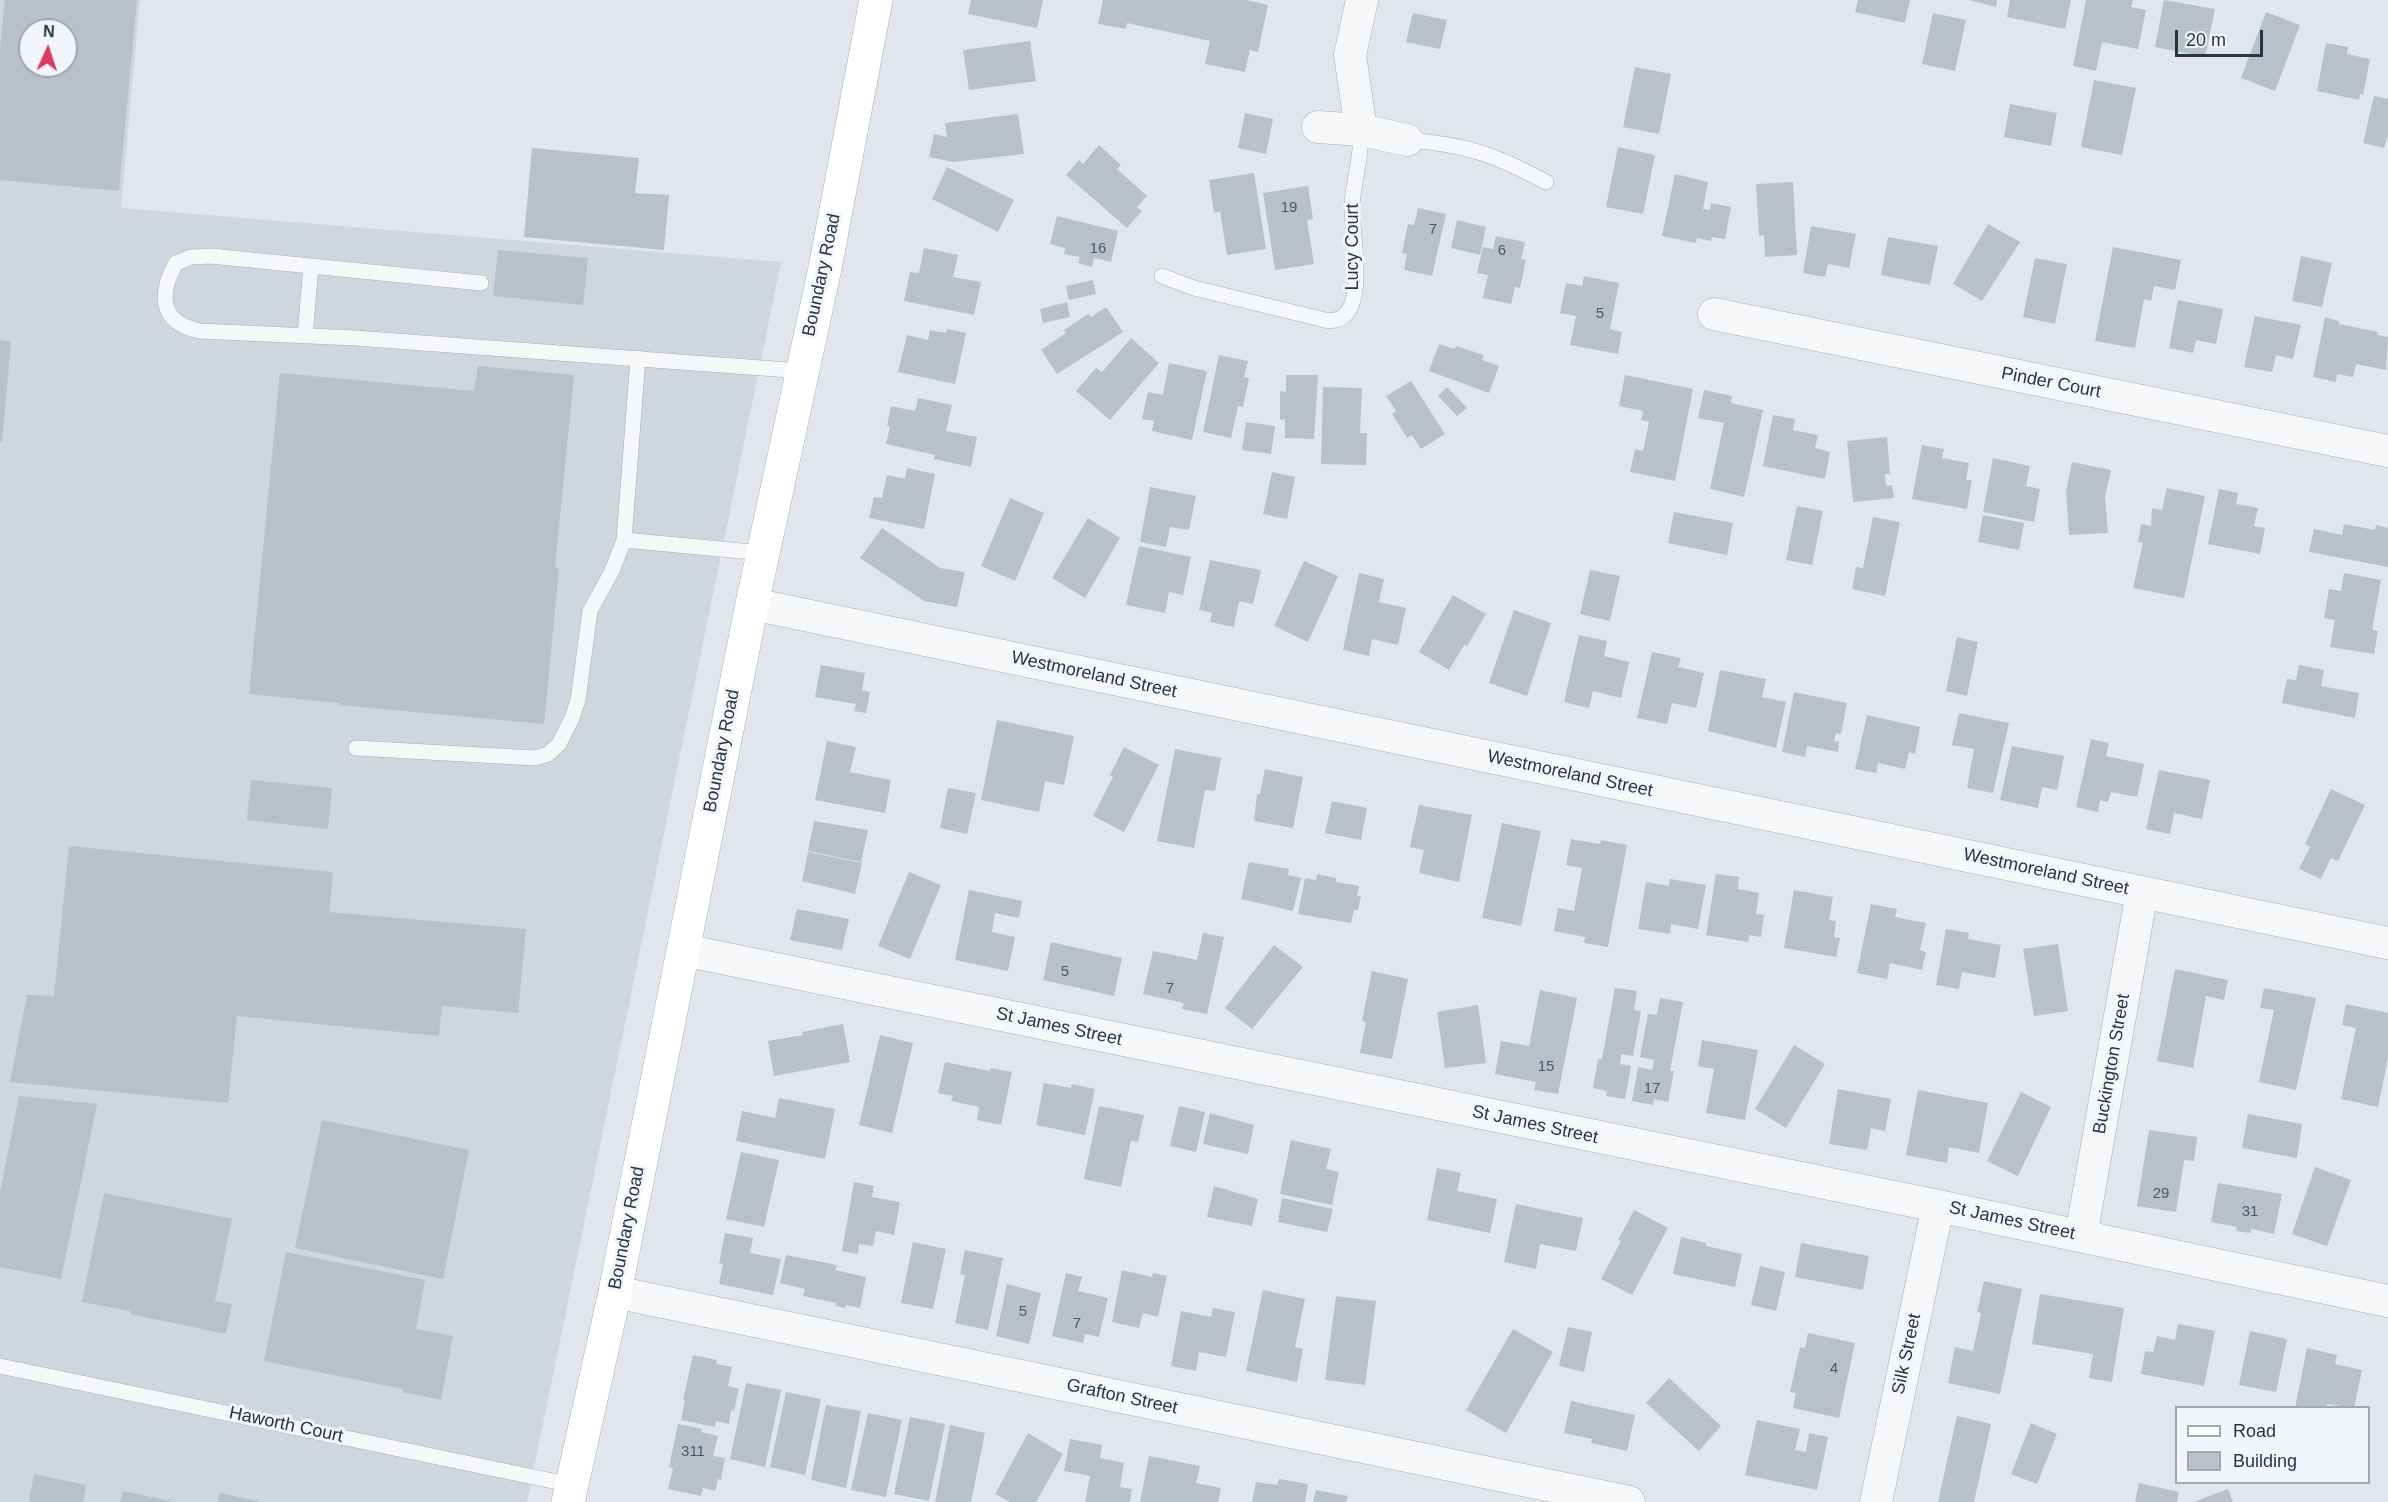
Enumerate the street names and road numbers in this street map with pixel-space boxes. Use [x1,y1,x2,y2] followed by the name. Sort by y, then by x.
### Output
[1342,203,1364,291] street label: Lucy Court
[798,212,846,338] street label: Boundary Road
[1999,363,2103,403] street label: Pinder Court
[1009,647,1179,703] street label: Westmoreland Street
[699,688,745,814] street label: Boundary Road
[1485,746,1655,802] street label: Westmoreland Street
[1961,844,2131,900] street label: Westmoreland Street
[2089,992,2135,1136] street label: Buckington Street
[994,1003,1124,1051] street label: St James Street
[1470,1101,1600,1149] street label: St James Street
[604,1165,650,1291] street label: Boundary Road
[1947,1197,2077,1245] street label: St James Street
[1888,1312,1926,1396] street label: Silk Street
[1064,1375,1180,1419] street label: Grafton Street
[227,1402,345,1448] street label: Haworth Court

